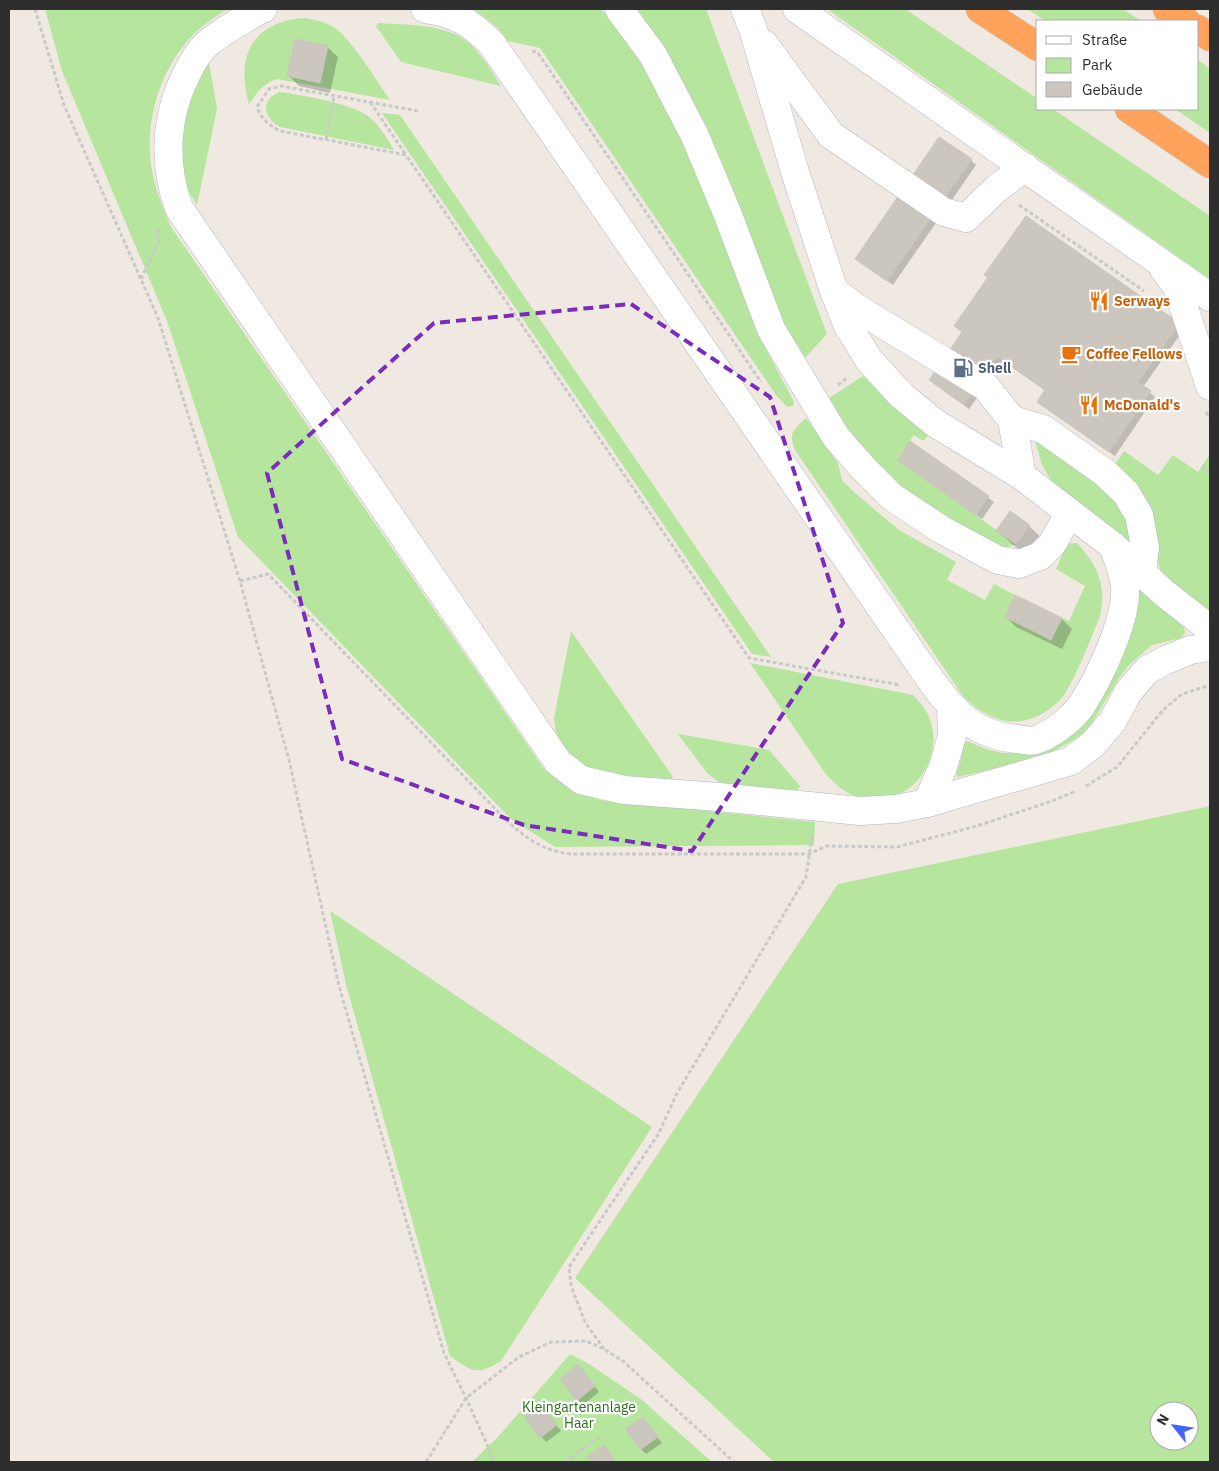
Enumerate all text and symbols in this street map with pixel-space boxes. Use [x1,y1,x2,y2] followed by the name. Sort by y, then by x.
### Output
[1036,20,1199,110] legend
[1082,30,1127,49] text: Straße
[1082,55,1112,74] text: Park
[1082,80,1143,99] text: Gebäude
[1088,290,1110,312] restaurant icon: Serways
[1114,292,1170,310] place label: Serways
[1060,343,1082,365] cafe icon: Coffee Fellows
[1086,345,1183,363] place label: Coffee Fellows
[952,357,974,379] fuel station icon: Shell
[978,359,1011,377] place label: Shell
[1078,394,1100,416] restaurant icon: McDonald's
[1104,396,1180,414] place label: McDonald's
[522,1398,636,1432] park label: Kleingartenanlage Haar
[1149,1401,1199,1451] north arrow
[1152,1411,1173,1428] text: N

